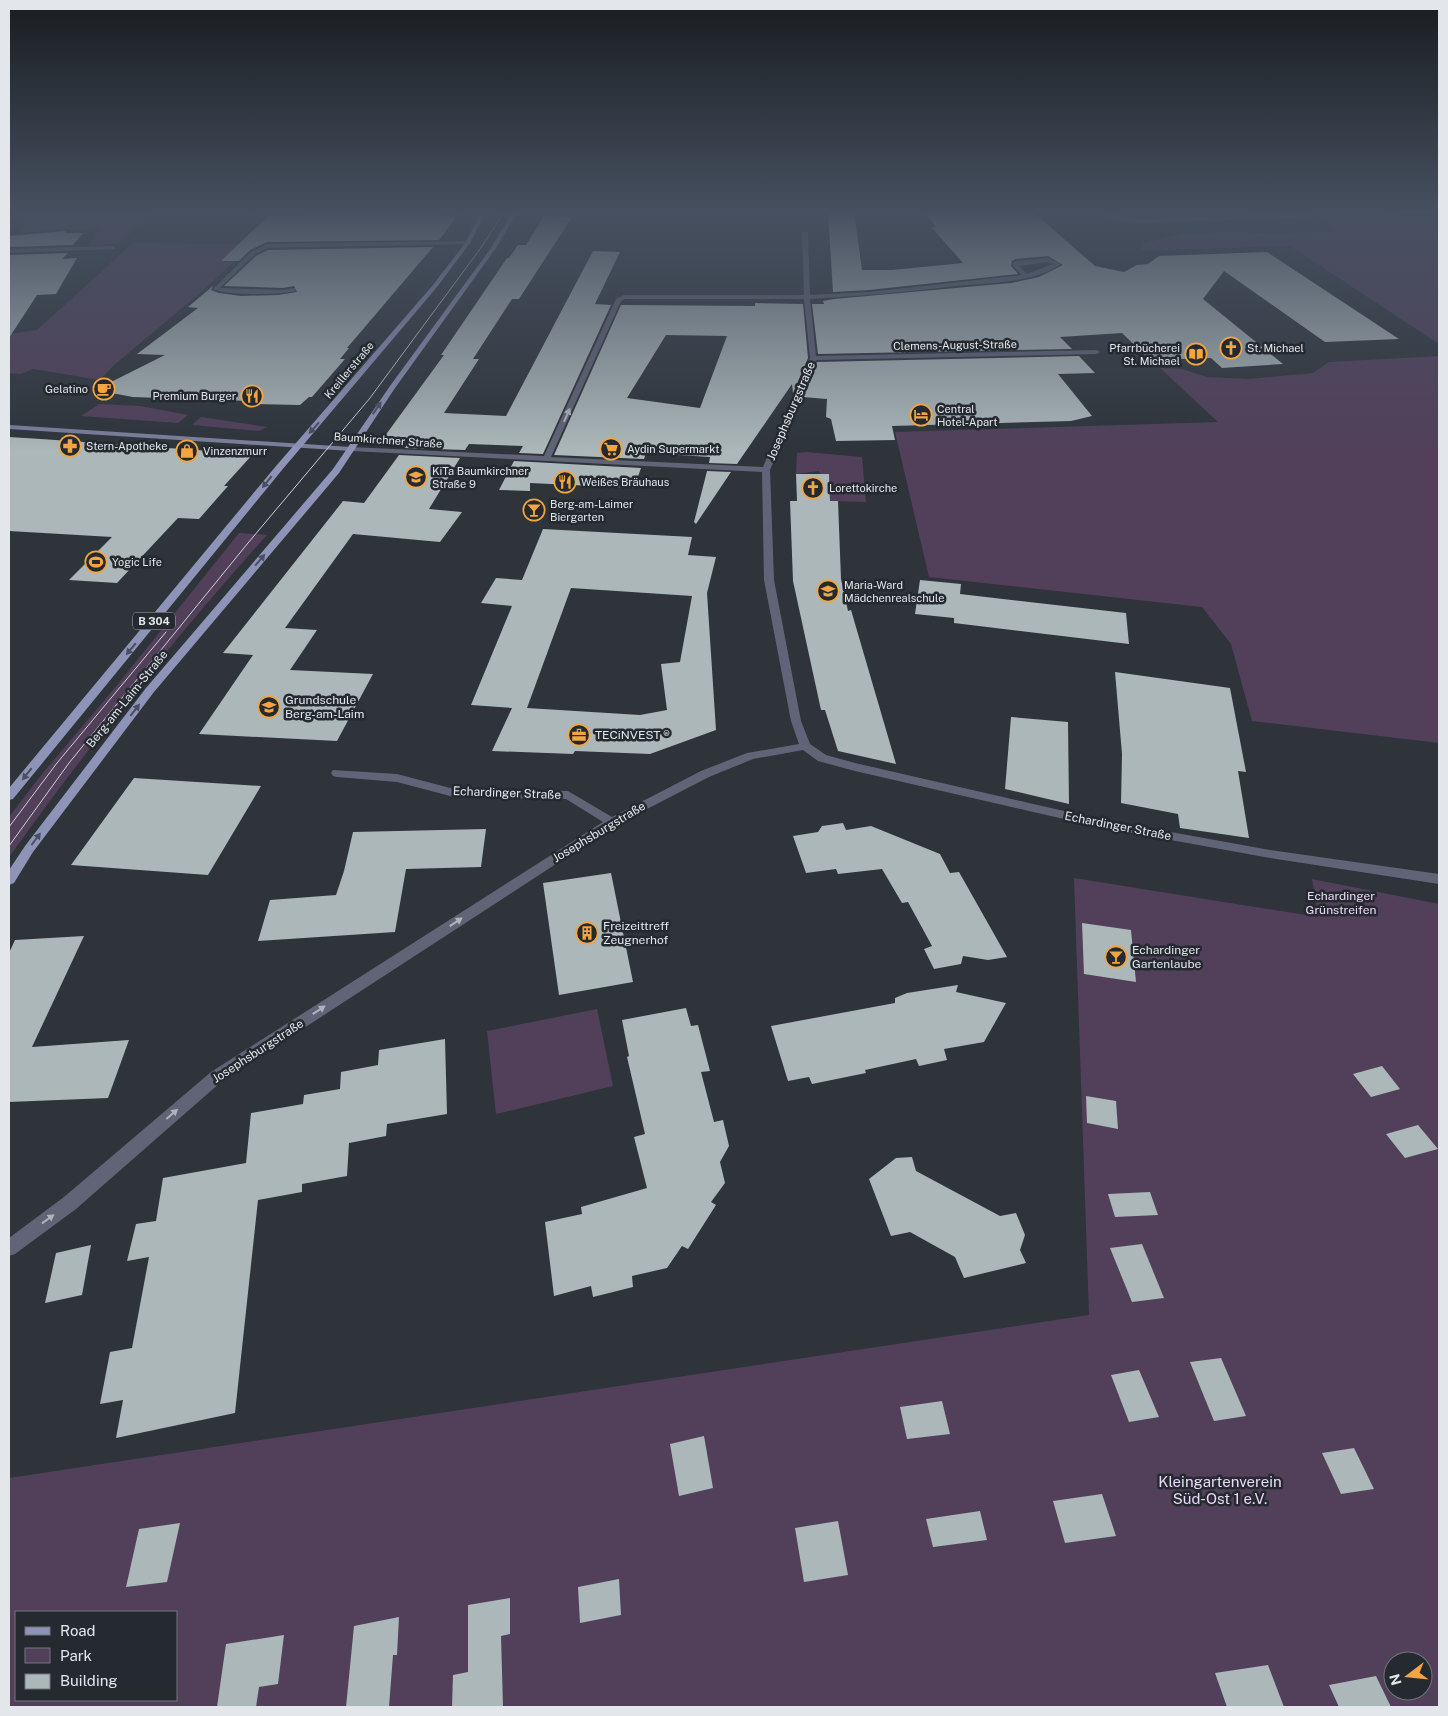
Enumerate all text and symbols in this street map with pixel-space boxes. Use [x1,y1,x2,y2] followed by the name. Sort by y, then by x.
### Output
[1219,336,1243,360] church icon: St. Michael
[893,338,1017,352] street label: Clemens-August-Straße
[322,339,376,401] street label: Kreillerstraße
[1109,342,1180,367] place label: Pfarrbücherei St. Michael
[1184,342,1208,366] library icon: Pfarrbücherei St. Michael
[1247,342,1304,354] place label: St. Michael
[764,359,818,462] street label: Josephsburgstraße
[92,377,116,401] cafe icon: Gelatino
[45,383,88,395] place label: Gelatino
[240,384,264,408] restaurant icon: Premium Burger
[153,390,236,402] place label: Premium Burger
[372,401,382,415] one-way arrow
[909,403,933,427] hotel icon: Central Hotel-Apart
[937,403,997,428] place label: Central Hotel-Apart
[563,408,571,422] one-way arrow
[308,422,319,435] one-way arrow
[333,430,443,450] street label: Baumkirchner Straße
[58,434,82,458] pharmacy icon: Stern-Apotheke
[599,437,623,461] supermarket icon: Aydin Supermarkt
[175,439,199,463] shop icon: Vinzenzmurr
[86,440,167,452] place label: Stern-Apotheke
[627,443,719,455] place label: Aydin Supermarkt
[203,445,267,457] place label: Vinzenzmurr
[404,465,428,489] school or university icon: KiTa Baumkirchner Straße 9
[432,465,529,490] place label: KiTa Baumkirchner Straße 9
[553,470,577,494] restaurant icon: Weißes Bräuhaus
[261,476,273,488] one-way arrow
[581,476,670,488] place label: Weißes Bräuhaus
[801,476,825,500] church icon: Lorettokirche
[829,482,897,494] place label: Lorettokirche
[522,498,546,522] bar icon: Berg-am-Laimer Biergarten
[550,498,633,523] place label: Berg-am-Laimer Biergarten
[84,550,108,574] sports icon: Yogic Life
[254,553,265,566] one-way arrow
[112,556,162,568] place label: Yogic Life
[816,579,840,603] school or university icon: Maria-Ward Mädchenrealschule
[844,579,944,604] place label: Maria-Ward Mädchenrealschule
[133,612,175,630] road number: B 304
[125,642,136,655] one-way arrow
[83,647,171,750] street label: Berg-am-Laim-Straße
[285,693,364,721] place label: Grundschule Berg-am-Laim
[257,695,281,719] school or university icon: Grundschule Berg-am-Laim
[129,704,140,717] one-way arrow
[567,723,591,747] office icon: TECiNVEST ®
[595,728,670,742] place label: TECiNVEST ®
[21,767,32,780] one-way arrow
[453,784,562,802] street label: Echardinger Straße
[550,799,648,865] street label: Josephsburgstraße
[1064,809,1173,843] street label: Echardinger Straße
[31,832,41,846] one-way arrow
[1306,889,1376,917] park label: Echardinger Grünstreifen
[449,918,462,927] one-way arrow
[603,919,669,947] place label: Freizeittreff Zeugnerhof
[575,921,599,945] building icon: Freizeittreff Zeugnerhof
[1132,943,1202,971] place label: Echardinger Gartenlaube
[1104,945,1128,969] bar icon: Echardinger Gartenlaube
[312,1006,326,1015] one-way arrow
[210,1016,306,1086] street label: Josephsburgstraße
[166,1109,179,1120] one-way arrow
[41,1214,55,1224] one-way arrow
[1158,1473,1282,1507] park label: Kleingartenverein Süd-Ost 1 e.V.
[15,1611,178,1701] legend
[60,1622,96,1639] text: Road
[60,1647,92,1664] text: Park
[1383,1651,1433,1701] north arrow
[60,1672,118,1689] text: Building
[1386,1672,1405,1687] text: N

